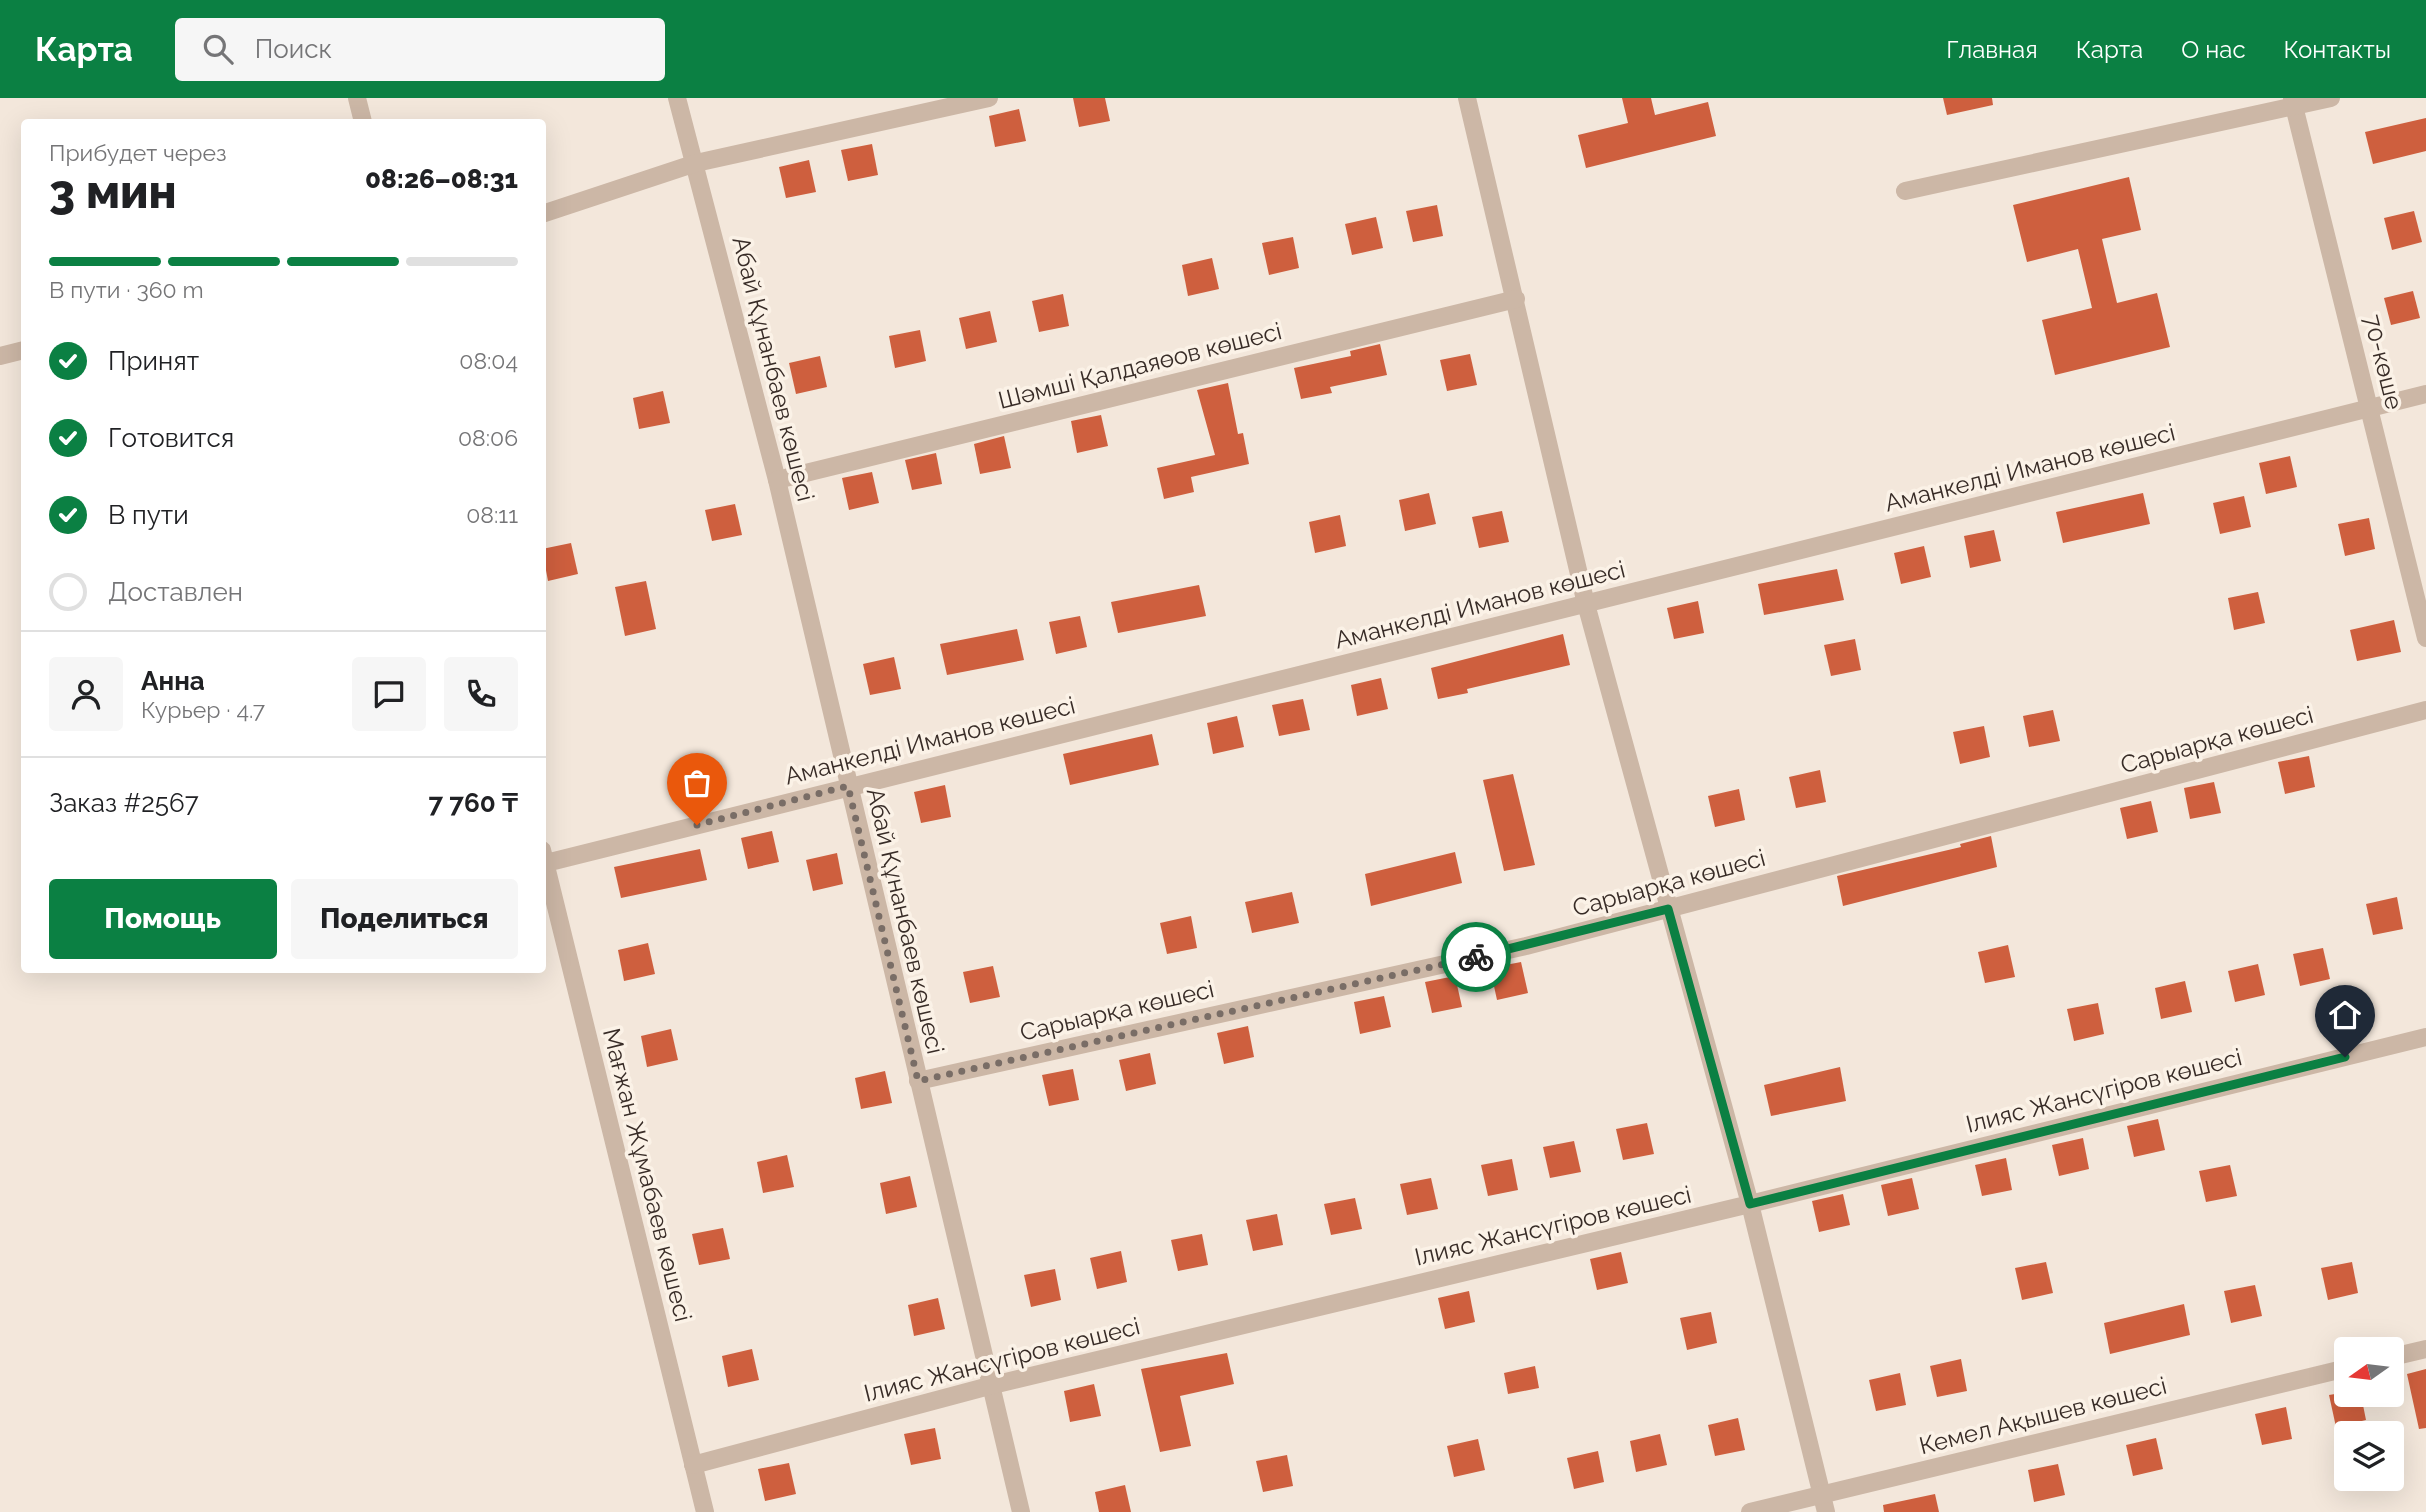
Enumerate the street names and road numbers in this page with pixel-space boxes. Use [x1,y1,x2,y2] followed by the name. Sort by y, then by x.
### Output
[727,233,820,504] street label: Абай Құнанбаев көшесі
[2358,311,2409,412] street label: 70-көше
[995,316,1285,415] street label: Шәмші Қалдаяөов көшесі
[1882,417,2178,518] street label: Аманкелді Иманов көшесі
[1332,554,1628,655] street label: Аманкелді Иманов көшесі
[782,690,1078,791] street label: Аманкелді Иманов көшесі
[2117,700,2316,779] street label: Сарыарқа көшесі
[861,785,950,1057] street label: Абай Құнанбаев көшесі
[1569,843,1768,922] street label: Сарыарқа көшесі
[1017,974,1217,1047] street label: Сарыарқа көшесі
[597,1025,698,1325] street label: Мағжан Жұмабаев көшесі
[1963,1042,2245,1139] street label: Ілияс Жансүгіров көшесі
[1412,1180,1694,1271] street label: Ілияс Жансүгіров көшесі
[861,1311,1143,1408] street label: Ілияс Жансүгіров көшесі
[1916,1371,2170,1460] street label: Кемел Ақышев көшесі

